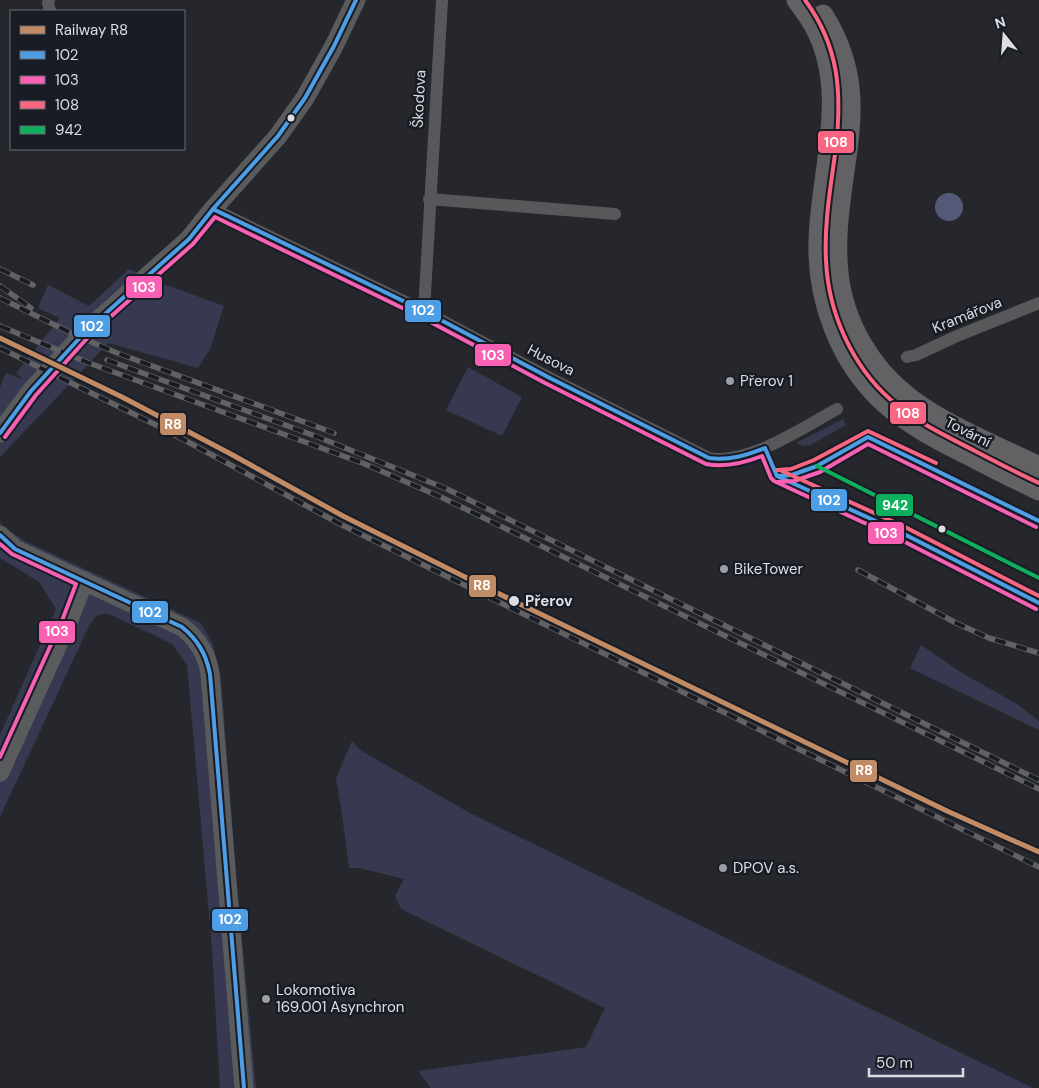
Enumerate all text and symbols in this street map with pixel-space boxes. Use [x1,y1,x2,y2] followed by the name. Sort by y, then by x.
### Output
[10,10,185,150] legend
[979,10,1029,60] north arrow
[993,12,1008,33] text: N
[55,20,128,40] text: Railway R8
[55,45,78,65] text: 102
[407,69,431,129] street label: Škodova
[55,70,79,90] text: 103
[55,95,79,115] text: 108
[286,113,296,123] unlabelled marker
[55,120,82,140] text: 942
[817,130,855,154] line badge: 108
[824,133,848,151] text: 108
[125,275,163,299] line badge: 103
[132,278,156,296] text: 103
[929,292,1005,338] street label: Kramářova
[404,299,442,323] line badge: 102
[412,301,434,319] text: 102
[73,314,111,338] line badge: 102
[81,317,103,335] text: 102
[524,340,578,380] street label: Husova
[474,343,512,367] line badge: 103
[481,346,505,364] text: 103
[740,371,793,391] place label: Přerov 1
[724,375,736,387] marker: Přerov 1
[889,401,927,425] line badge: 108
[896,404,920,422] text: 108
[159,412,187,436] line badge: R8
[942,412,995,452] street label: Tovární
[164,415,182,433] text: R8
[810,488,848,512] line badge: 102
[818,491,840,509] text: 102
[875,493,914,517] line badge: 942
[882,496,908,514] text: 942
[867,521,905,545] line badge: 103
[874,524,898,542] text: 103
[937,524,947,534] unlabelled marker
[734,559,804,579] place label: BikeTower
[718,563,730,575] marker: BikeTower
[468,574,497,598] line badge: R8
[473,576,491,594] text: R8
[525,591,573,611] place label: Přerov
[507,594,521,608] marker: Přerov
[131,600,169,624] line badge: 102
[139,603,161,621] text: 102
[38,620,76,644] line badge: 103
[45,622,69,640] text: 103
[849,759,878,783] line badge: R8
[855,761,873,779] text: R8
[733,858,799,878] place label: DPOV a.s.
[717,862,729,874] marker: DPOV a.s.
[211,908,249,932] line badge: 102
[219,910,241,928] text: 102
[276,980,404,1017] place label: Lokomotiva 169.001 Asynchron
[260,993,272,1005] marker: Lokomotiva 169.001 Asynchron
[869,1046,963,1078] scale bar
[876,1053,913,1073] text: 50 m

